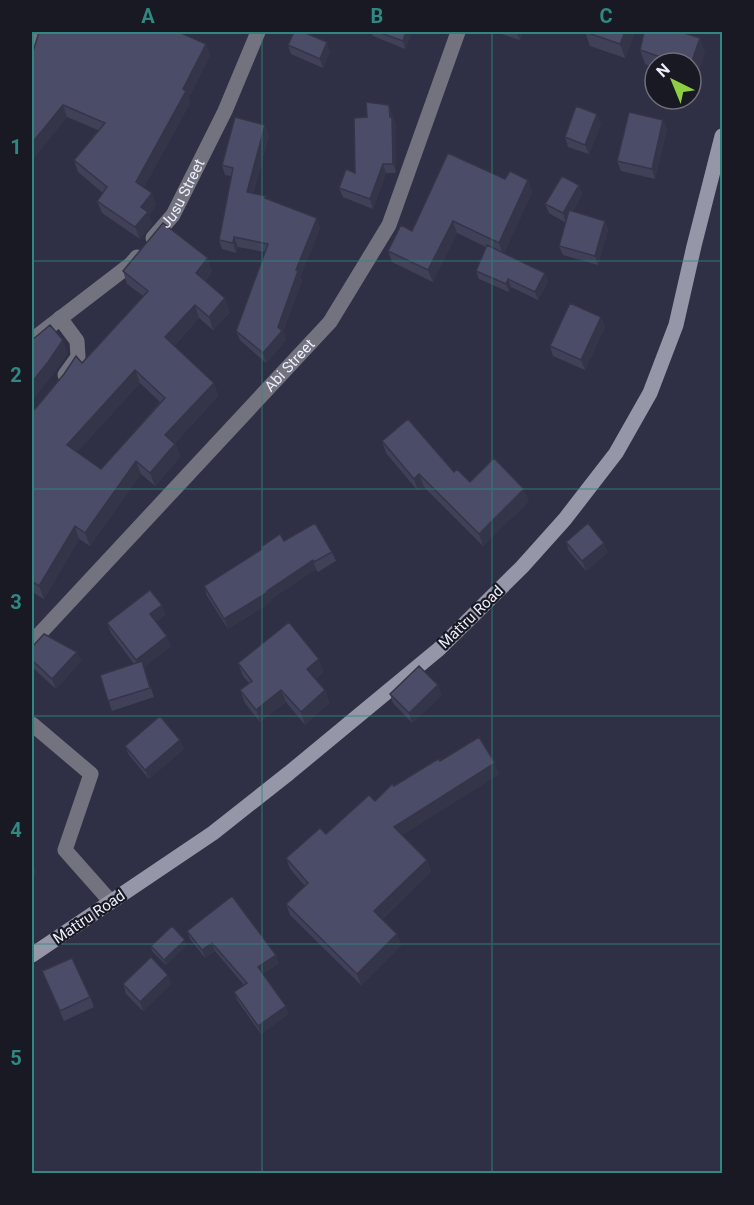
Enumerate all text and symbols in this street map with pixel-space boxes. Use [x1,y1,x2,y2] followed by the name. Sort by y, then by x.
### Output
[141,4,155,28] text: A
[371,4,383,28] text: B
[599,4,613,28] text: C
[643,51,703,111] north arrow
[653,60,674,81] text: N
[10,135,22,159] text: 1
[157,156,209,232] street label: Jusu Street
[261,335,318,395] street label: Abi Street
[10,363,22,387] text: 2
[435,582,507,652] street label: Mattru Road
[10,590,22,614] text: 3
[10,818,22,842] text: 4
[50,886,128,948] street label: Mattru Road
[10,1046,22,1070] text: 5

